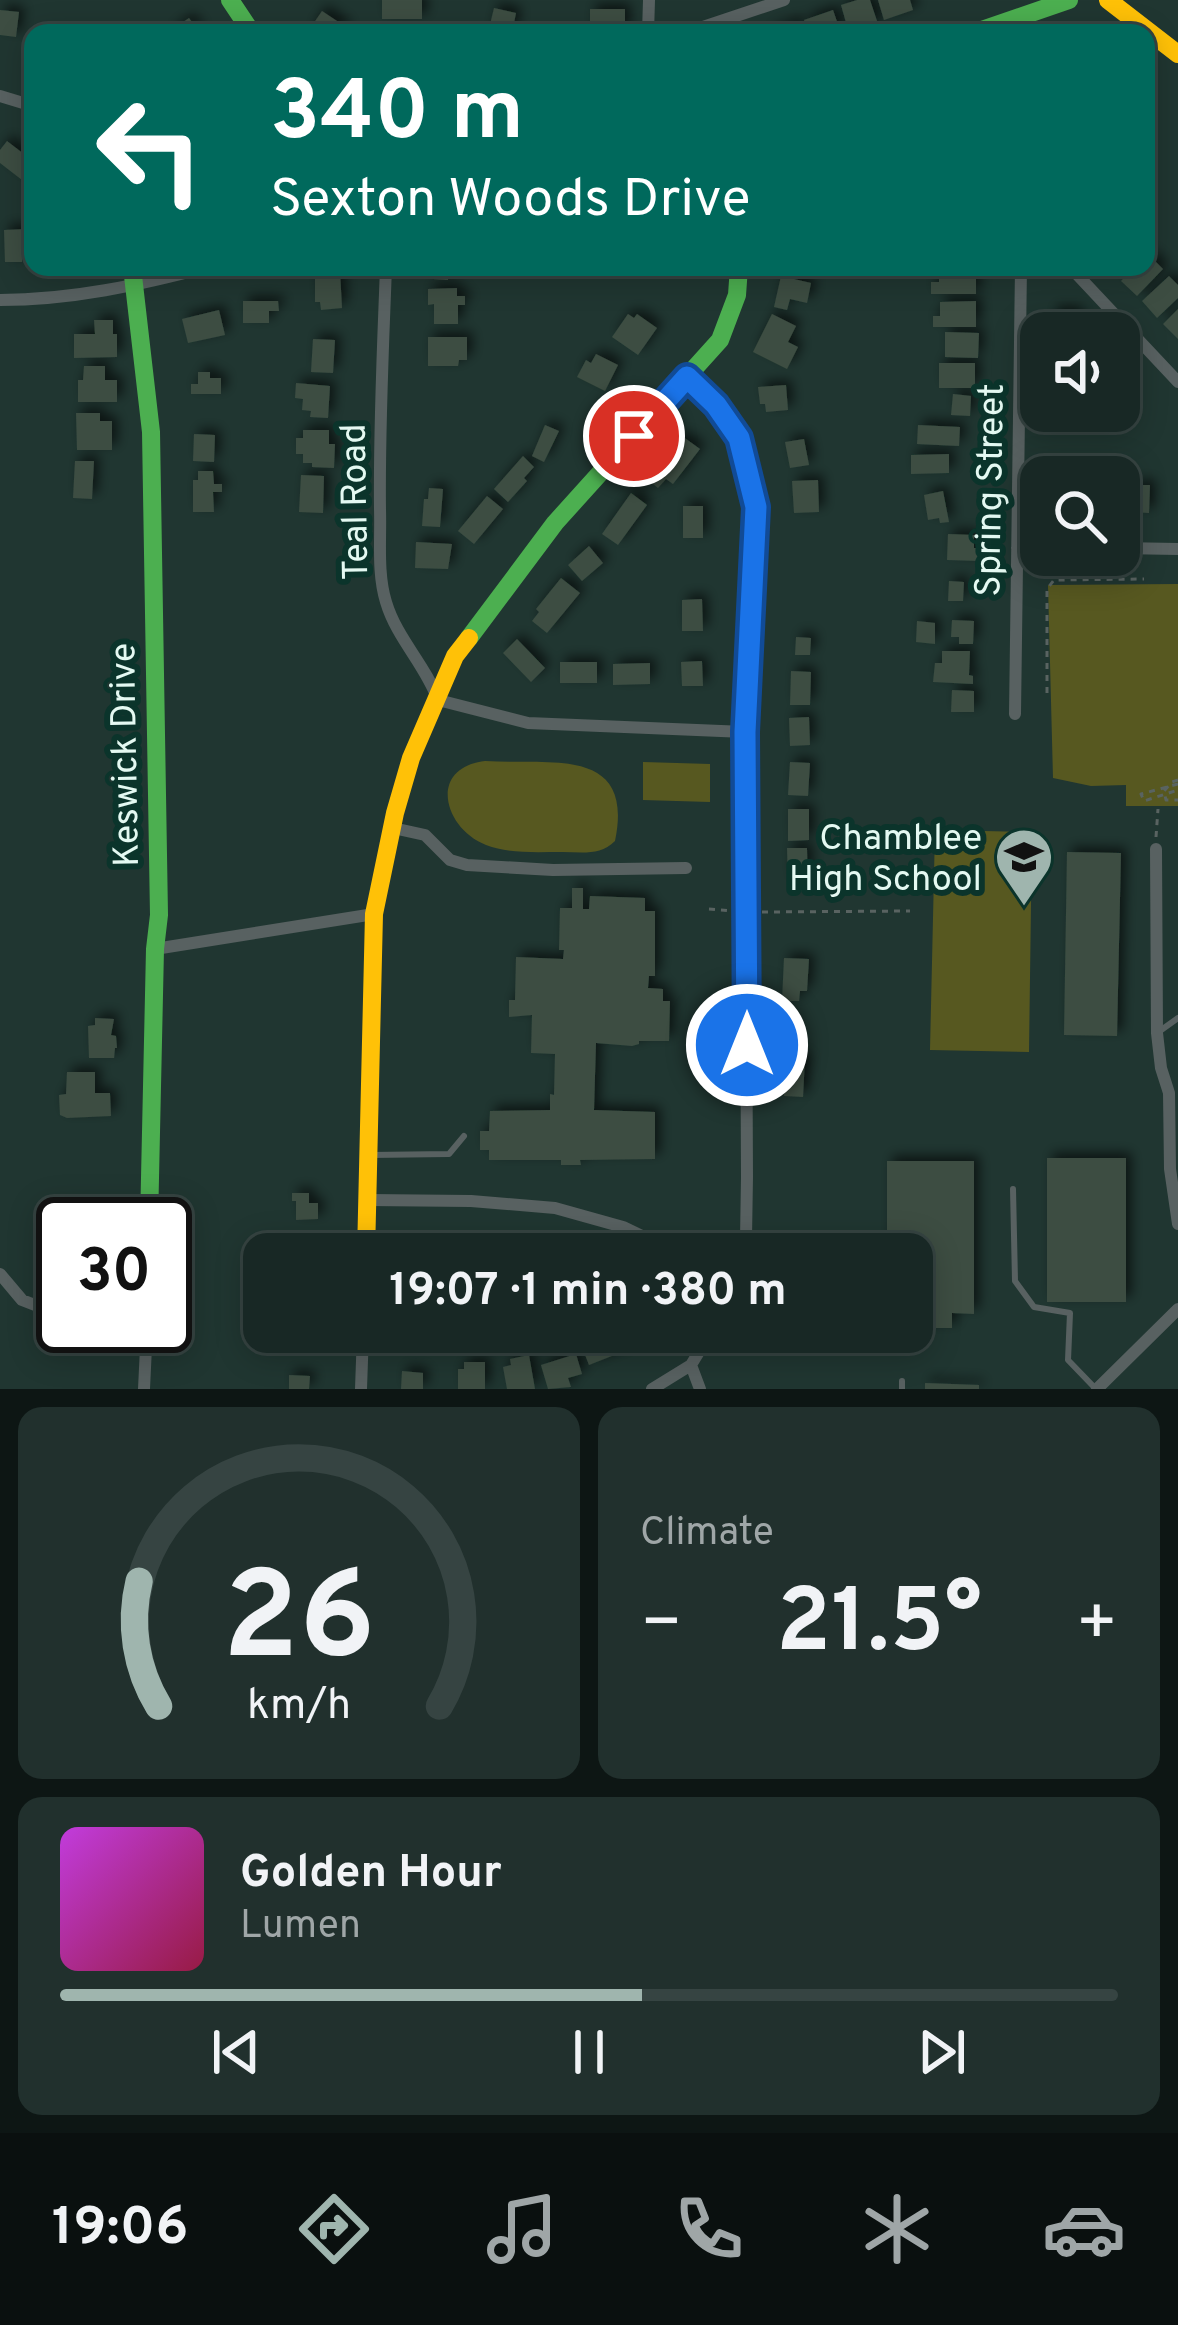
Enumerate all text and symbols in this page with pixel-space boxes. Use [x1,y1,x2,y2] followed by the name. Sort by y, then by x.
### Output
[270,63,524,169] text: 340 m
[72,72,228,228] icon: left
[270,167,751,236] text: Sexton Woods Drive
[1020,312,1140,576] map controls
[1020,312,1140,432] button: sound
[967,383,1017,597] street label: Spring Street
[583,385,685,487] pin
[601,403,667,469] icon: arrive
[333,423,381,581] street label: Teal Road
[1020,456,1140,576] button: search
[102,642,152,867] street label: Keswick Drive
[789,817,982,904] place label: Chamblee High School
[993,826,1055,908] school or university icon: Chamblee High School
[684,982,810,1108] position arrow
[36,1197,192,1353] speed limit sign: 30
[389,1264,787,1321] text: 19:07 · 1 min · 380 m
[640,1510,774,1559] text: Climate
[222,1545,376,1703] text: 26
[776,1570,982,1683] text: 21.5°
[640,1585,683,1668] text: −
[1075,1585,1118,1668] text: +
[247,1680,351,1734] text: km/h
[240,1846,502,1903] text: Golden Hour
[240,1903,361,1952] text: Lumen
[203,2019,269,2085] icon: previous
[556,2019,622,2085] icon: pause
[909,2019,975,2085] icon: next
[292,2187,376,2271] icon: directions
[480,2187,564,2271] icon: music
[667,2187,751,2271] icon: phone
[855,2187,939,2271] icon: climate
[1042,2187,1126,2271] icon: car
[52,2195,188,2264] text: 19:06

